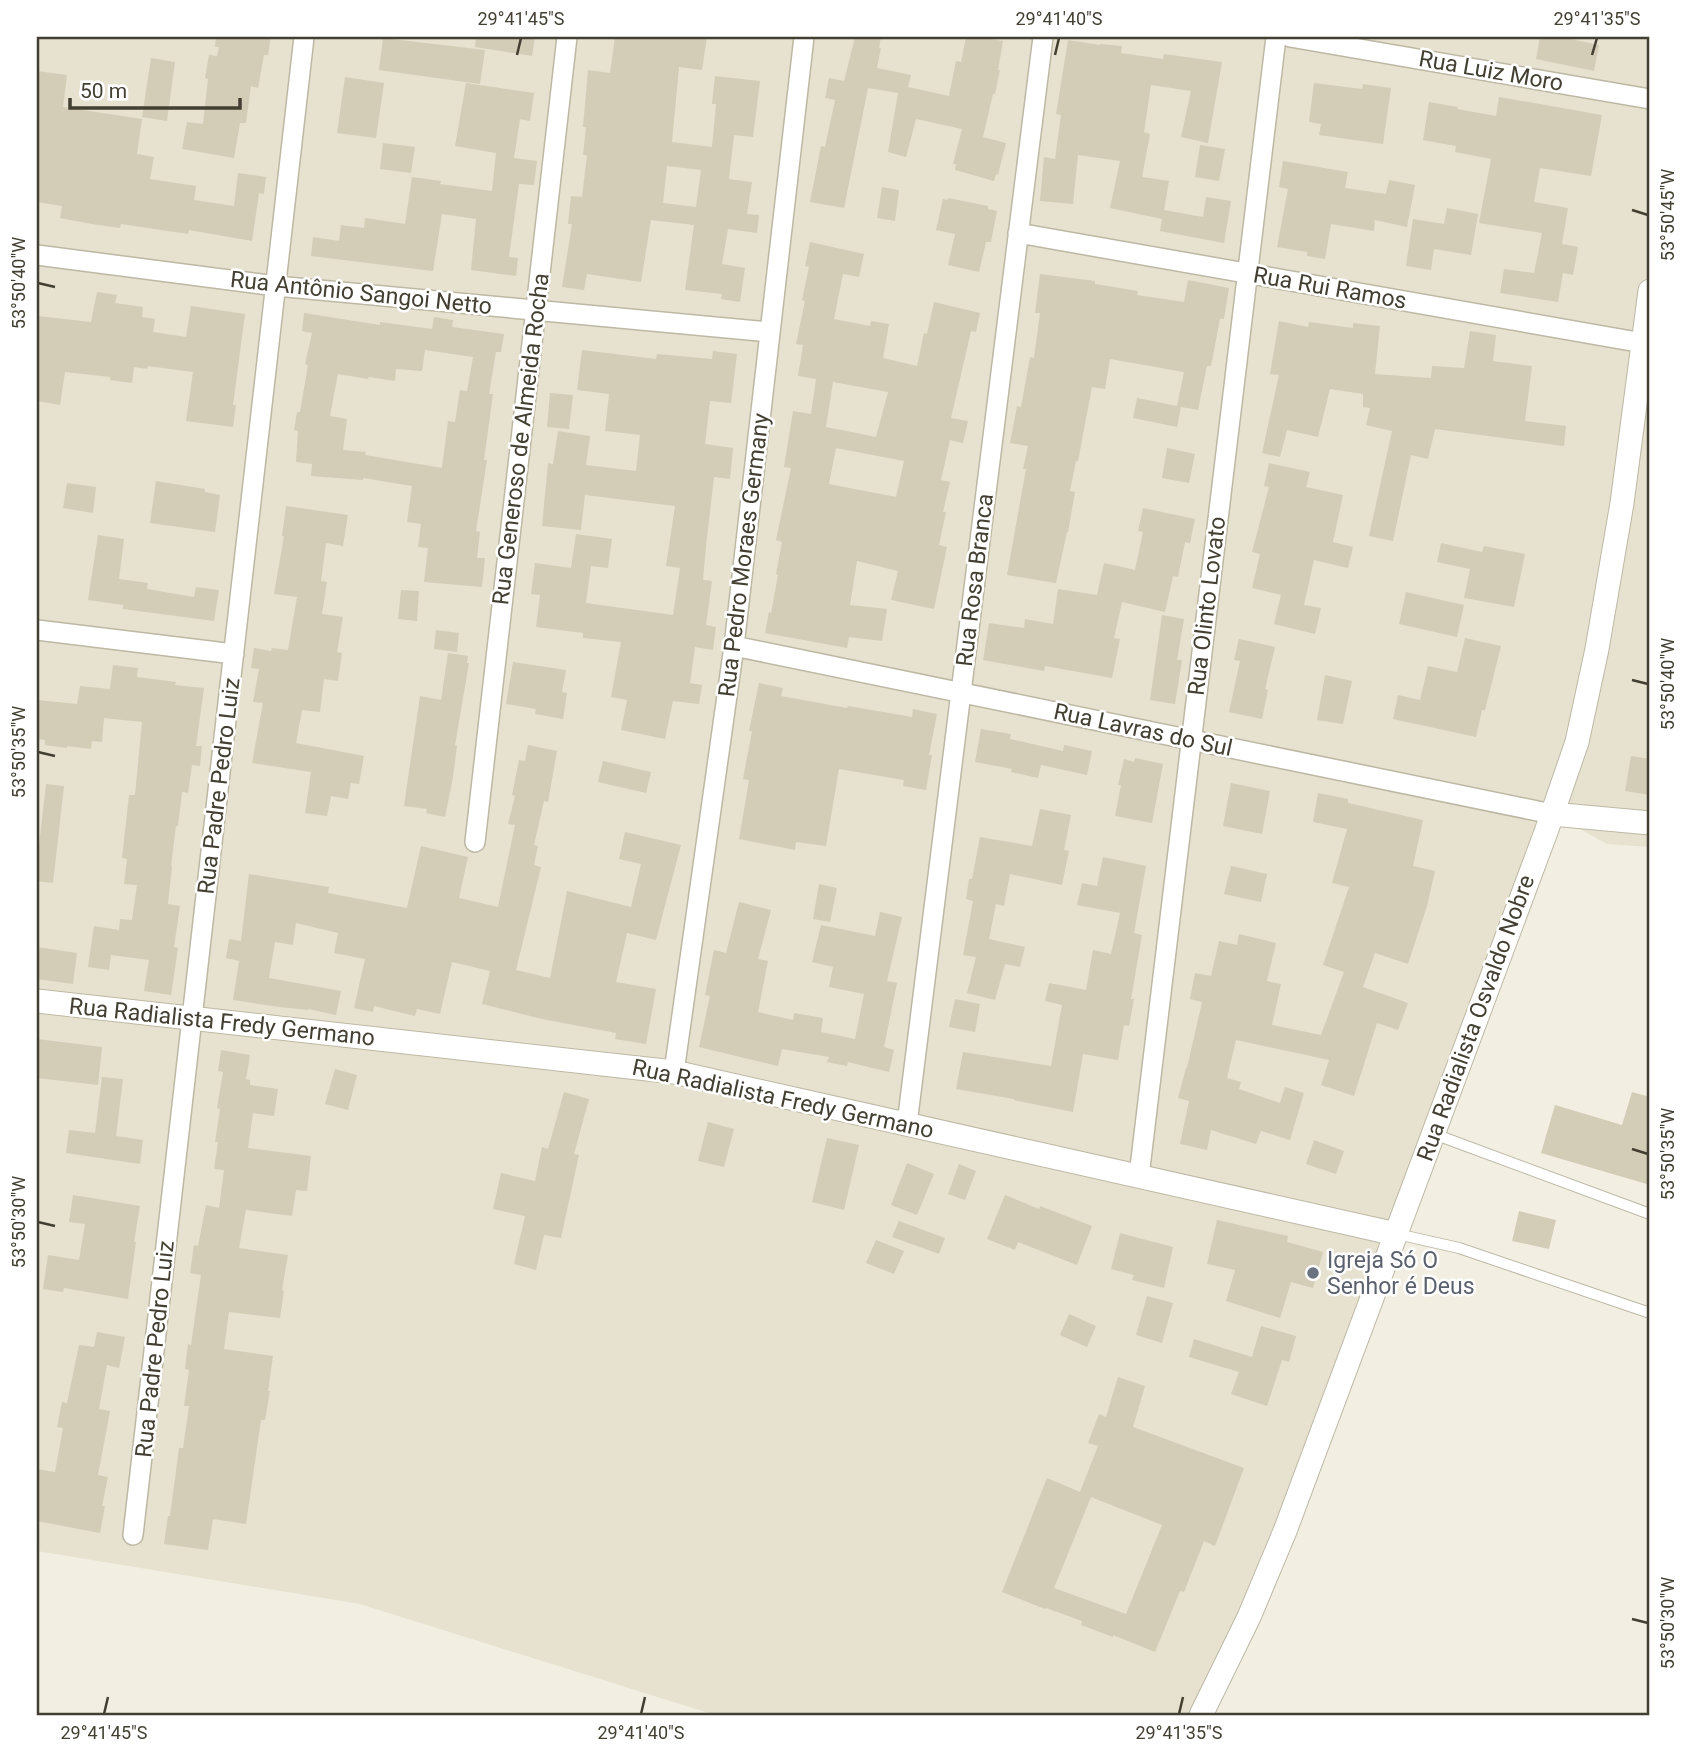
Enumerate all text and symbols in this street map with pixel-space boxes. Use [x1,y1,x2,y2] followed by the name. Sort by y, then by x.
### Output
[477,8,565,29] text: 29°41'45"S
[1015,8,1103,29] text: 29°41'40"S
[1553,8,1641,29] text: 29°41'35"S
[1417,45,1565,97] street label: Rua Luiz Moro
[70,66,240,110] scale bar
[80,79,127,103] text: 50 m
[1657,169,1678,261] text: 53°50'45"W
[8,237,29,329] text: 53°50'40"W
[1251,261,1409,315] street label: Rua Rui Ramos
[229,266,493,320] street label: Rua Antônio Sangoi Netto
[487,271,555,607] street label: Rua Generoso de Almeida Rocha
[713,411,775,698] street label: Rua Pedro Moraes Germany
[951,492,999,668] street label: Rua Rosa Branca
[1183,515,1231,697] street label: Rua Olinto Lovato
[1657,638,1678,730] text: 53°50'40"W
[192,676,246,896] street label: Rua Padre Pedro Luiz
[1051,698,1235,762] street label: Rua Lavras do Sul
[8,706,29,798] text: 53°50'35"W
[1412,871,1540,1165] street label: Rua Radialista Osvaldo Nobre
[68,993,376,1051] street label: Rua Radialista Fredy Germano
[630,1054,936,1144] street label: Rua Radialista Fredy Germano
[1657,1108,1678,1200] text: 53°50'35"W
[8,1176,29,1268] text: 53°50'30"W
[130,1239,180,1459] street label: Rua Padre Pedro Luiz
[1327,1247,1475,1300] place label: Igreja Só O Senhor é Deus
[1305,1265,1321,1281] marker: Igreja Só O Senhor é Deus
[1657,1577,1678,1669] text: 53°50'30"W
[60,1722,148,1743] text: 29°41'45"S
[597,1722,685,1743] text: 29°41'40"S
[1135,1722,1223,1743] text: 29°41'35"S

